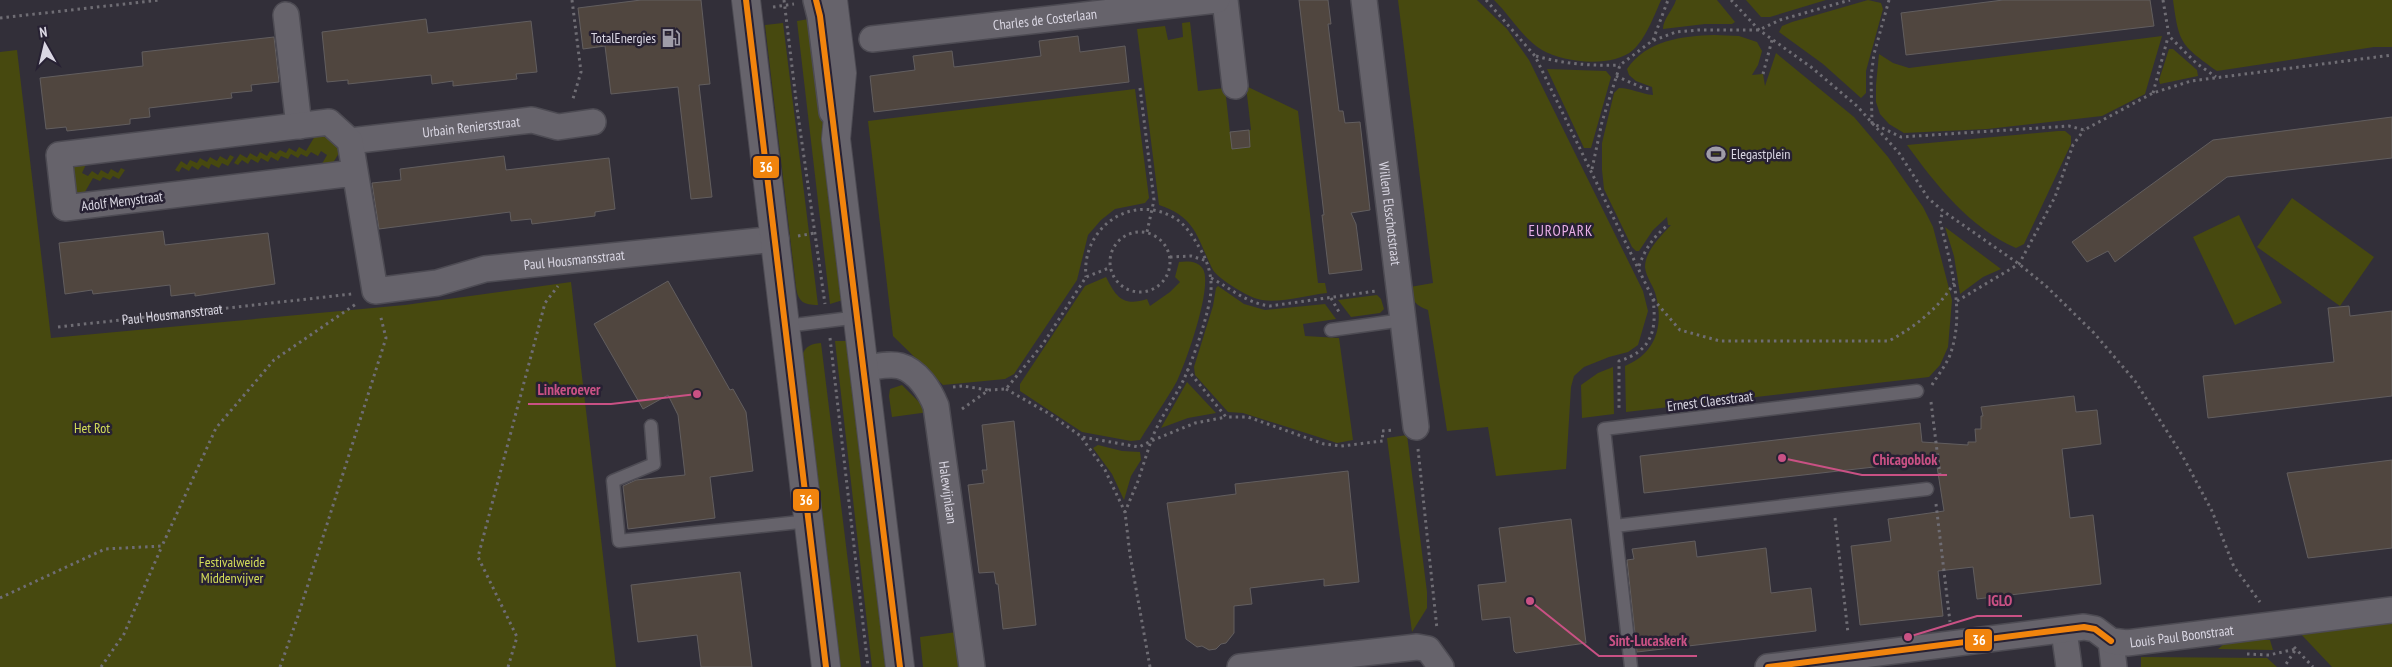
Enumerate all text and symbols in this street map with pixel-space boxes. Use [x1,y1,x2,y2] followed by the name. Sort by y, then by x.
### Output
[992,5,1098,34] street label: Charles de Costerlaan
[20,20,70,70] north arrow
[38,23,48,42] text: N
[660,27,682,49] fuel station icon: TotalEnergies
[591,29,656,47] place label: TotalEnergies
[421,112,521,142] street label: Urbain Reniersstraat
[1705,143,1727,165] sports icon: Elegastplein
[1731,145,1791,163] place label: Elegastplein
[752,155,780,179] line badge: 36
[759,158,773,176] text: 36
[1375,161,1405,266] street label: Willem Elsschotstraat
[80,187,164,215] street label: Adolf Menystraat
[1529,221,1593,240] district label: EUROPARK
[523,246,626,274] street label: Paul Housmansstraat
[121,300,224,329] street label: Paul Housmansstraat
[528,374,611,404] callout: Linkeroever
[538,380,601,399] text: Linkeroever
[1666,387,1754,415] street label: Ernest Claesstraat
[74,419,110,437] park label: Het Rot
[1862,445,1947,475] callout: Chicagoblok
[1873,450,1938,469] text: Chicagoblok
[935,460,961,525] street label: Halewijnlaan
[792,488,820,512] line badge: 36
[799,491,813,509] text: 36
[199,553,265,587] park label: Festivalweide Middenvijver
[1977,586,2022,616] callout: IGLO
[1988,591,2012,610] text: IGLO
[2129,621,2235,652] street label: Louis Paul Boonstraat
[1599,626,1697,656] callout: Sint-Lucaskerk
[1964,628,1993,652] line badge: 36
[1609,631,1688,650] text: Sint-Lucaskerk
[1972,631,1986,649] text: 36

